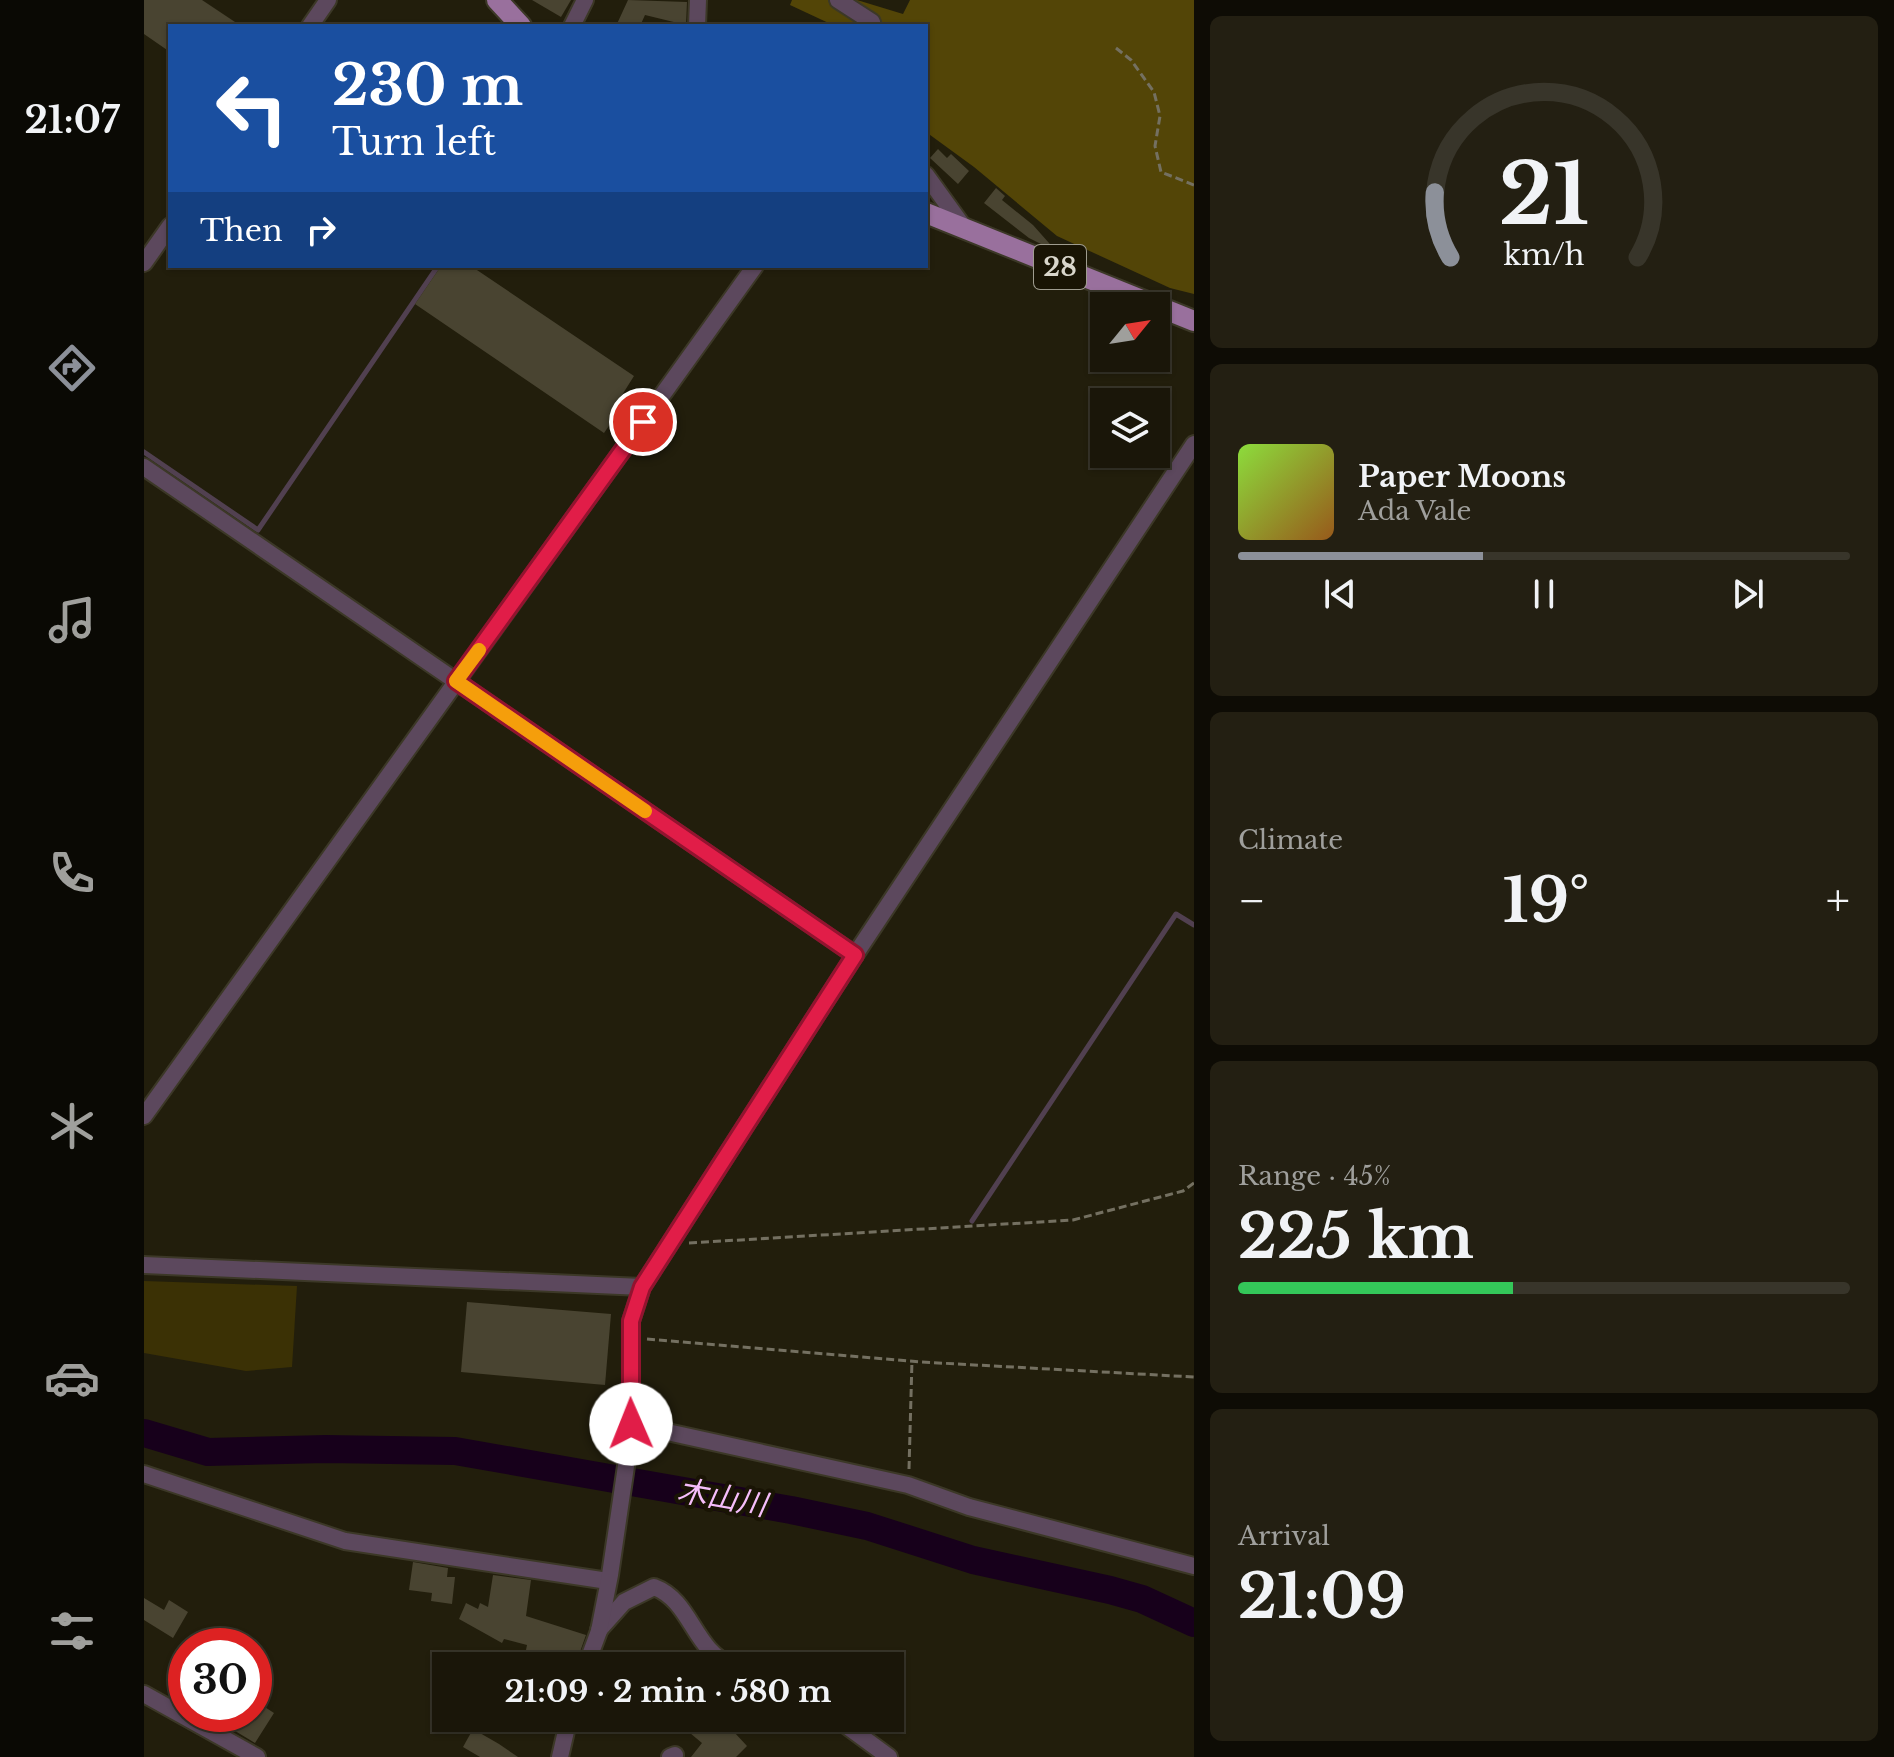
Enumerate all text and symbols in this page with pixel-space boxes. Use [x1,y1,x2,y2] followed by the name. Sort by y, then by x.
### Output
[332,51,523,120] text: 230 m
[200,56,304,160] icon: left
[24,98,120,143] text: 21:07
[332,120,496,165] text: Turn left
[1499,143,1589,246] text: 21
[299,208,343,252] icon: right
[200,212,283,249] text: Then
[1503,237,1585,273] text: km/h
[1034,245,1086,289] road number: 28
[1090,292,1170,372] north arrow
[1090,292,1170,468] map controls
[44,340,100,396] icon: directions
[609,388,677,456] pin
[1090,388,1170,468] button: layers
[621,400,665,444] icon: arrive
[1358,458,1566,495] text: Paper Moons
[1358,495,1471,527] text: Ada Vale
[1318,572,1362,616] icon: previous
[1522,572,1566,616] icon: pause
[1726,572,1770,616] icon: next
[44,592,100,648] icon: music
[1238,824,1343,856] text: Climate
[44,845,100,901] icon: phone
[1503,864,1589,938] text: 19°
[1238,873,1266,928] text: −
[1826,873,1850,928] text: +
[44,1098,100,1154] icon: climate
[1238,1160,1391,1192] text: Range · 45%
[1238,1200,1474,1274] text: 225 km
[44,1350,100,1406] icon: car
[589,1382,673,1466] position arrow
[675,1471,773,1524] water label: 木山川
[1238,1520,1330,1552] text: Arrival
[1238,1560,1406,1634] text: 21:09
[44,1603,100,1659] icon: filters
[168,1628,272,1732] speed limit sign: 30
[505,1673,831,1710] text: 21:09 · 2 min · 580 m

